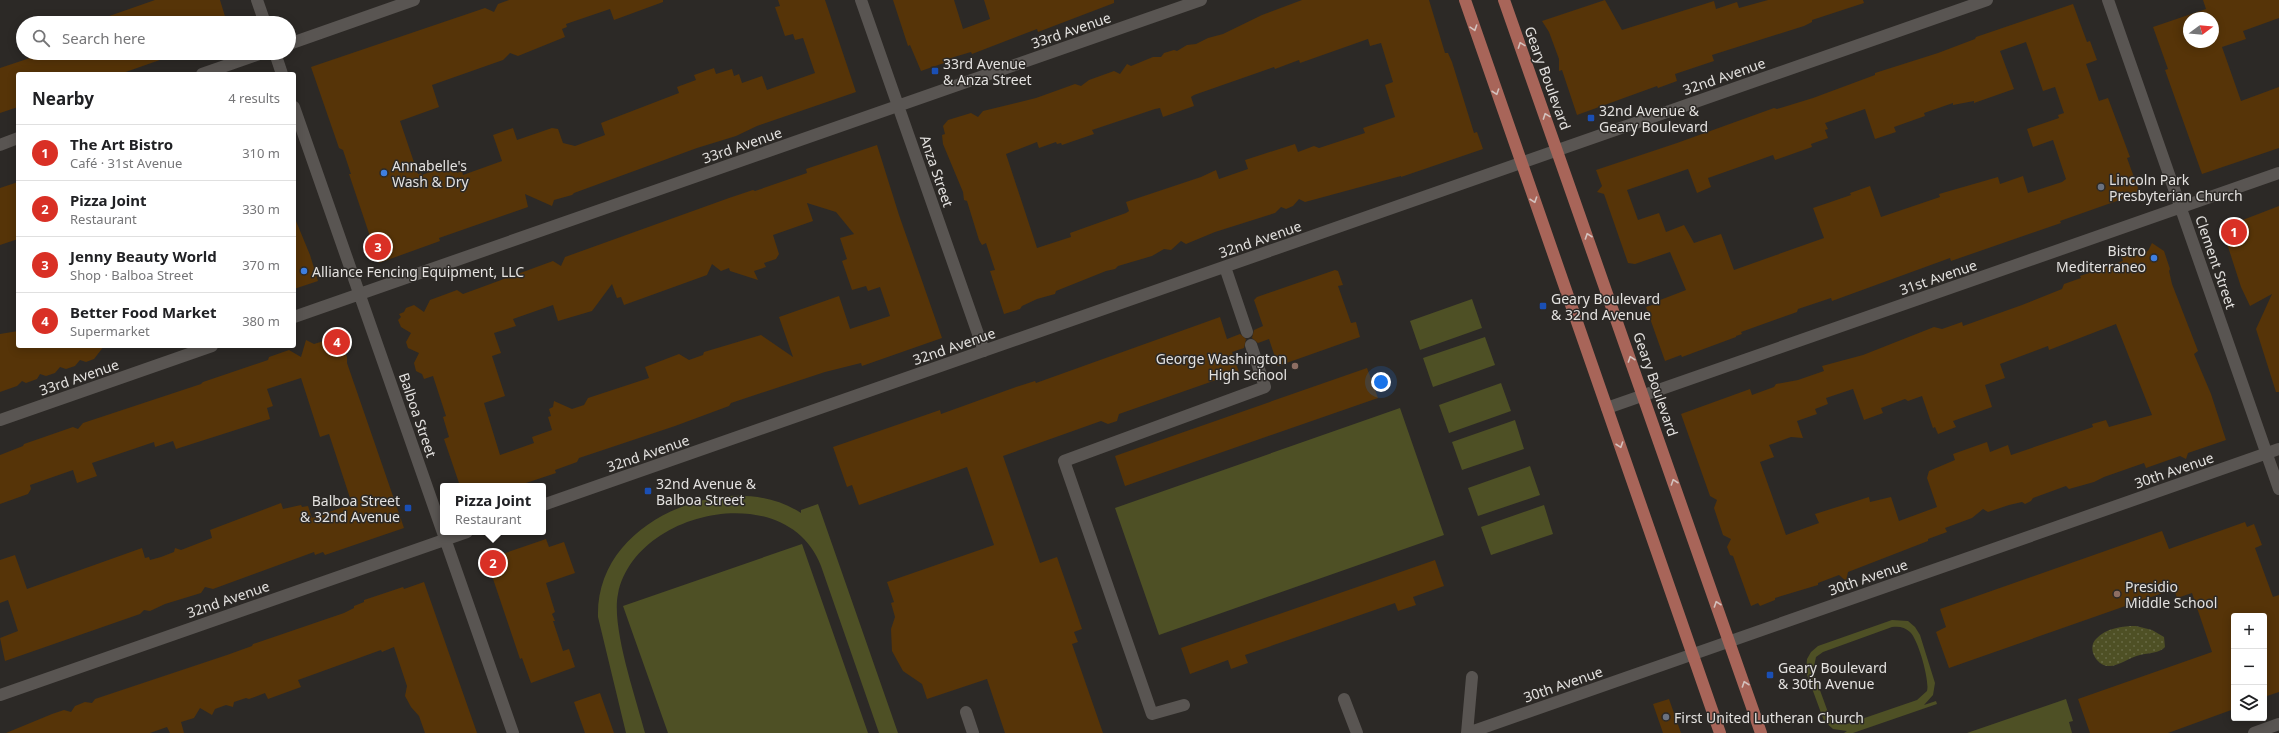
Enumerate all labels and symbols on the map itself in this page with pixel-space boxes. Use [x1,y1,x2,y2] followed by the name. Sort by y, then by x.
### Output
[1029,7,1113,52] street label: 33rd Avenue
[2183,12,2219,48] north arrow
[1469,24,1478,31] one-way arrow
[1520,24,1576,132] street label: Geary Boulevard
[1517,42,1525,49] one-way arrow
[1680,53,1768,99] street label: 32nd Avenue
[943,54,1032,89] place label: 33rd Avenue & Anza Street
[930,66,940,76] marker: 33rd Avenue & Anza Street
[1492,89,1500,96] one-way arrow
[1599,101,1708,136] place label: 32nd Avenue & Geary Boulevard
[1542,113,1551,120] one-way arrow
[1586,113,1596,123] marker: 32nd Avenue & Geary Boulevard
[700,122,784,167] street label: 33rd Avenue
[916,133,958,209] street label: Anza Street
[392,156,469,191] place label: Annabelle's Wash & Dry
[379,168,389,178] marker: Annabelle's Wash & Dry
[2109,170,2243,205] place label: Lincoln Park Presbyterian Church
[2096,182,2106,192] marker: Lincoln Park Presbyterian Church
[1529,196,1538,203] one-way arrow
[2191,213,2241,311] street label: Clement Street
[1216,216,1304,262] street label: 32nd Avenue
[2221,217,2247,247] pin: 1
[365,232,391,262] pin: 3
[1585,233,1593,240] one-way arrow
[2056,241,2146,276] place label: Bistro Mediterraneo
[2149,253,2159,263] marker: Bistro Mediterraneo
[1897,255,1979,299] street label: 31st Avenue
[312,262,524,281] place label: Alliance Fencing Equipment, LLC
[299,266,309,276] marker: Alliance Fencing Equipment, LLC
[1551,289,1660,324] place label: Geary Boulevard & 32nd Avenue
[1538,301,1548,311] marker: Geary Boulevard & 32nd Avenue
[910,323,998,369] street label: 32nd Avenue
[324,327,350,357] pin: 4
[1629,329,1683,439] street label: Geary Boulevard
[1156,349,1287,384] place label: George Washington High School
[37,354,121,399] street label: 33rd Avenue
[1628,356,1636,363] one-way arrow
[1290,361,1300,371] marker: George Washington High School
[395,370,441,460] street label: Balboa Street
[1371,372,1391,392] your location
[604,430,692,476] street label: 32nd Avenue
[1615,442,1623,449] one-way arrow
[2132,448,2216,492] street label: 30th Avenue
[656,474,757,509] place label: 32nd Avenue & Balboa Street
[1671,478,1679,485] one-way arrow
[643,486,653,496] marker: 32nd Avenue & Balboa Street
[300,491,400,526] place label: Balboa Street & 32nd Avenue
[403,503,413,513] marker: Balboa Street & 32nd Avenue
[480,548,506,578] pin: 2
[1826,555,1910,599] street label: 30th Avenue
[184,576,272,622] street label: 32nd Avenue
[2125,577,2217,612] place label: Presidio Middle School
[2112,589,2122,599] marker: Presidio Middle School
[1713,601,1722,608] one-way arrow
[1778,658,1887,693] place label: Geary Boulevard & 30th Avenue
[1521,662,1605,706] street label: 30th Avenue
[1765,670,1775,680] marker: Geary Boulevard & 30th Avenue
[1741,681,1749,688] one-way arrow
[1674,708,1864,727] place label: First United Lutheran Church
[1661,712,1671,722] marker: First United Lutheran Church

